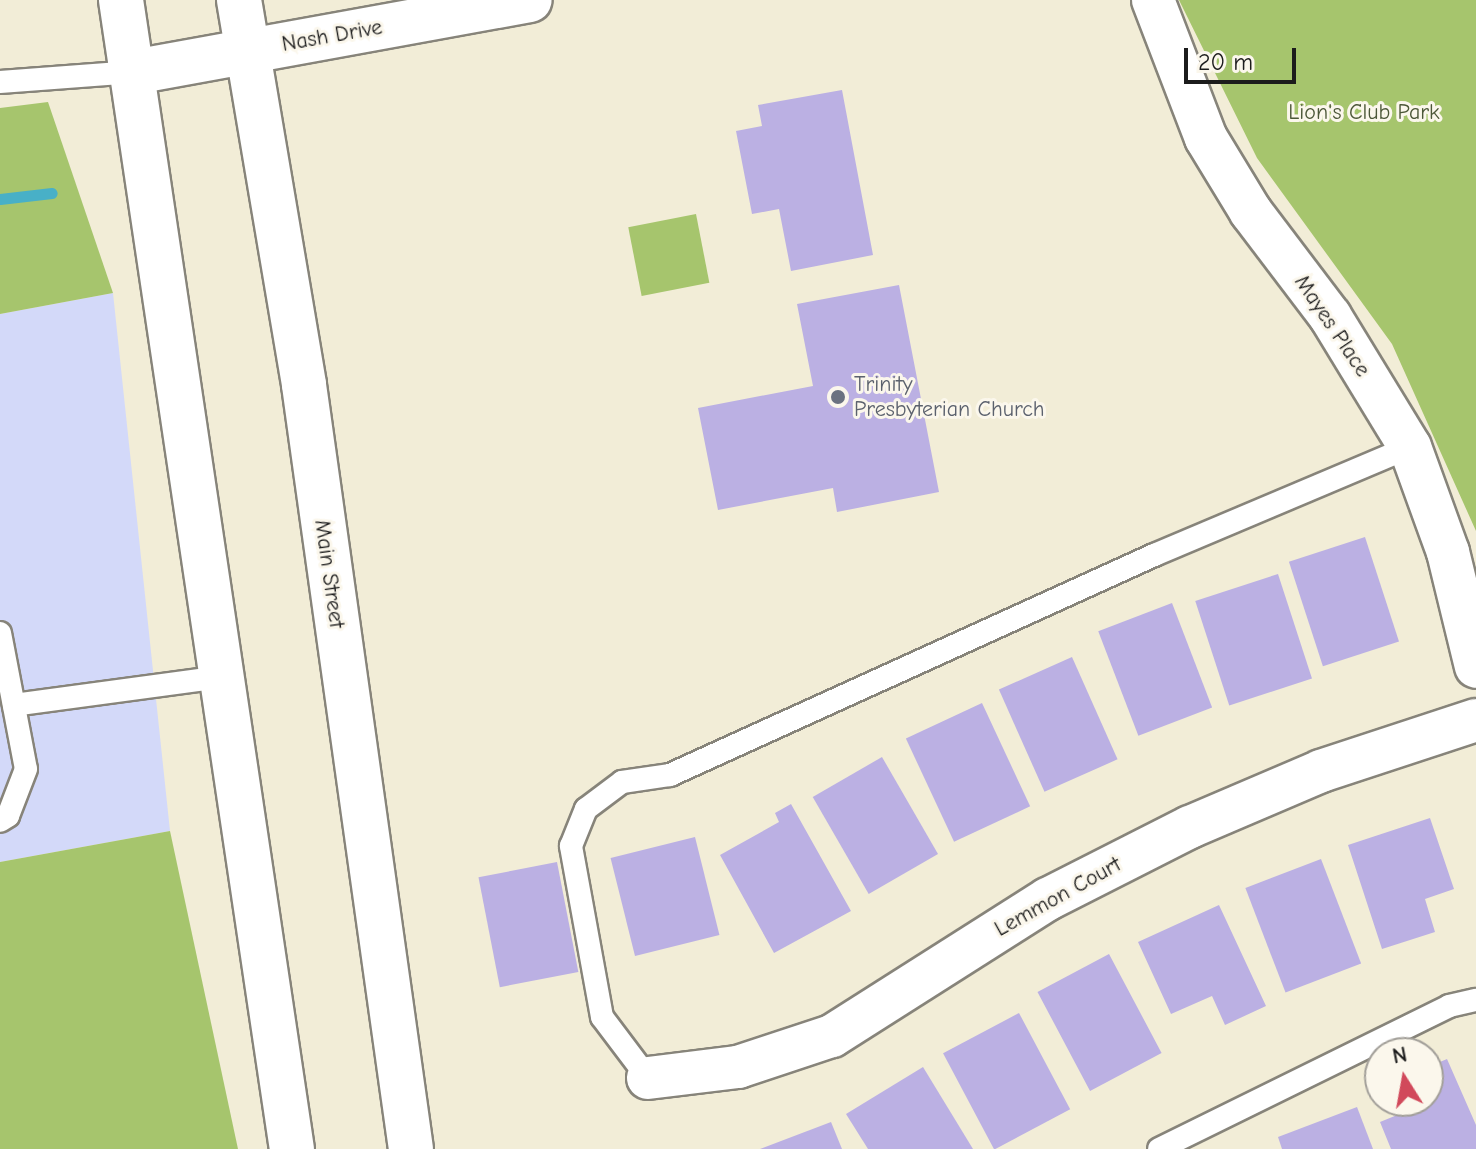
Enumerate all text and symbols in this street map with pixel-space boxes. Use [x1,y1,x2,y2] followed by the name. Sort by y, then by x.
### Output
[280,14,384,58] street label: Nash Drive
[1188,32,1300,82] scale bar
[1198,48,1253,76] text: 20 m
[1288,100,1440,126] park label: Lion's Club Park
[1288,270,1376,382] street label: Mayes Place
[854,371,1045,422] place label: Trinity Presbyterian Church
[829,388,847,406] marker: Trinity Presbyterian Church
[308,518,350,630] street label: Main Street
[990,851,1126,943] street label: Lemmon Court
[1364,1037,1444,1117] north arrow
[1390,1041,1409,1070] text: N

